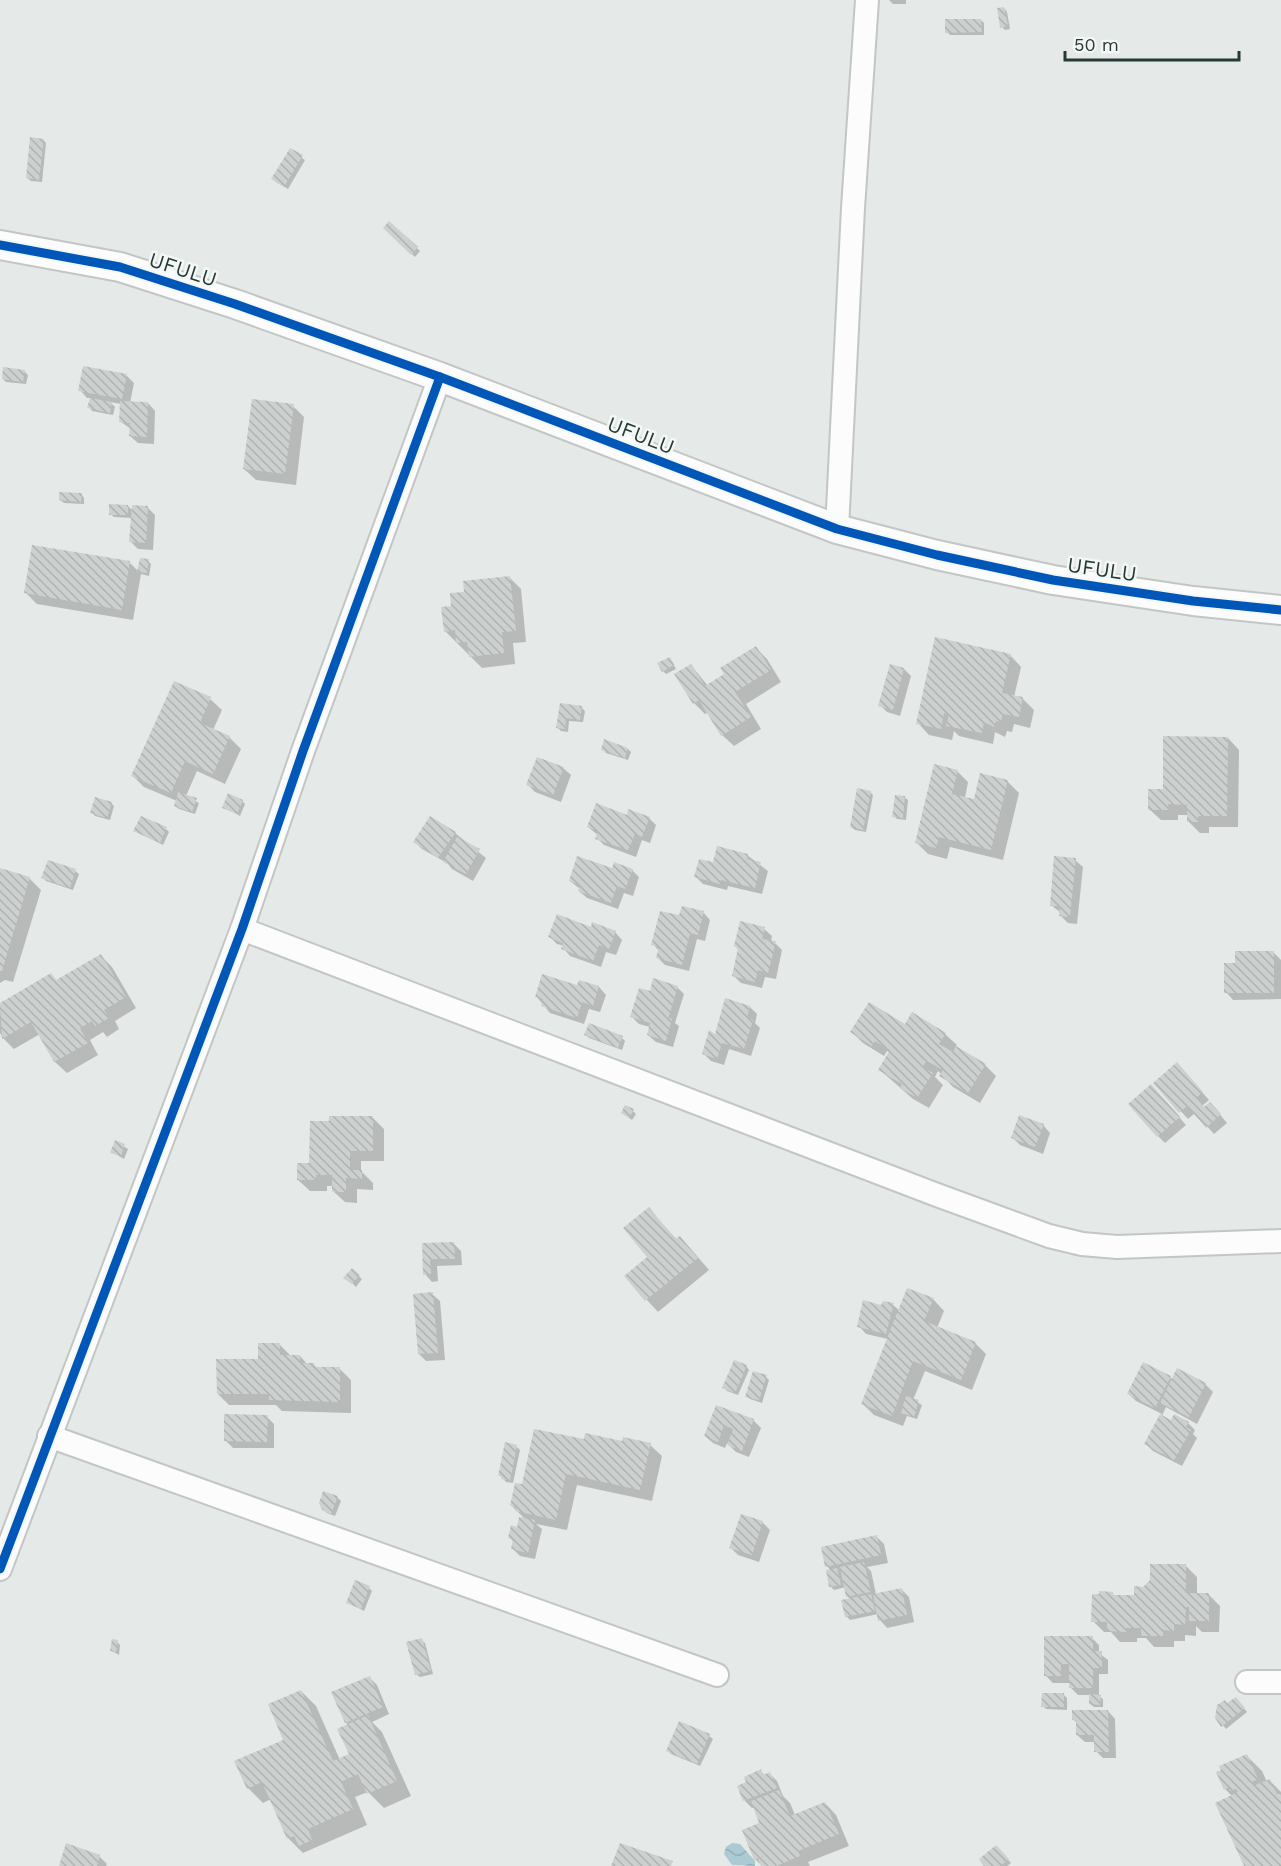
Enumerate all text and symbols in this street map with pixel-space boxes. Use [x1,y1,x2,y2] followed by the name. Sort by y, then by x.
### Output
[1065,24,1239,62] scale bar
[1074,34,1119,55] text: 50 m
[146,246,220,292] street label: UFULU
[604,411,678,459] street label: UFULU
[1066,552,1138,586] street label: UFULU

